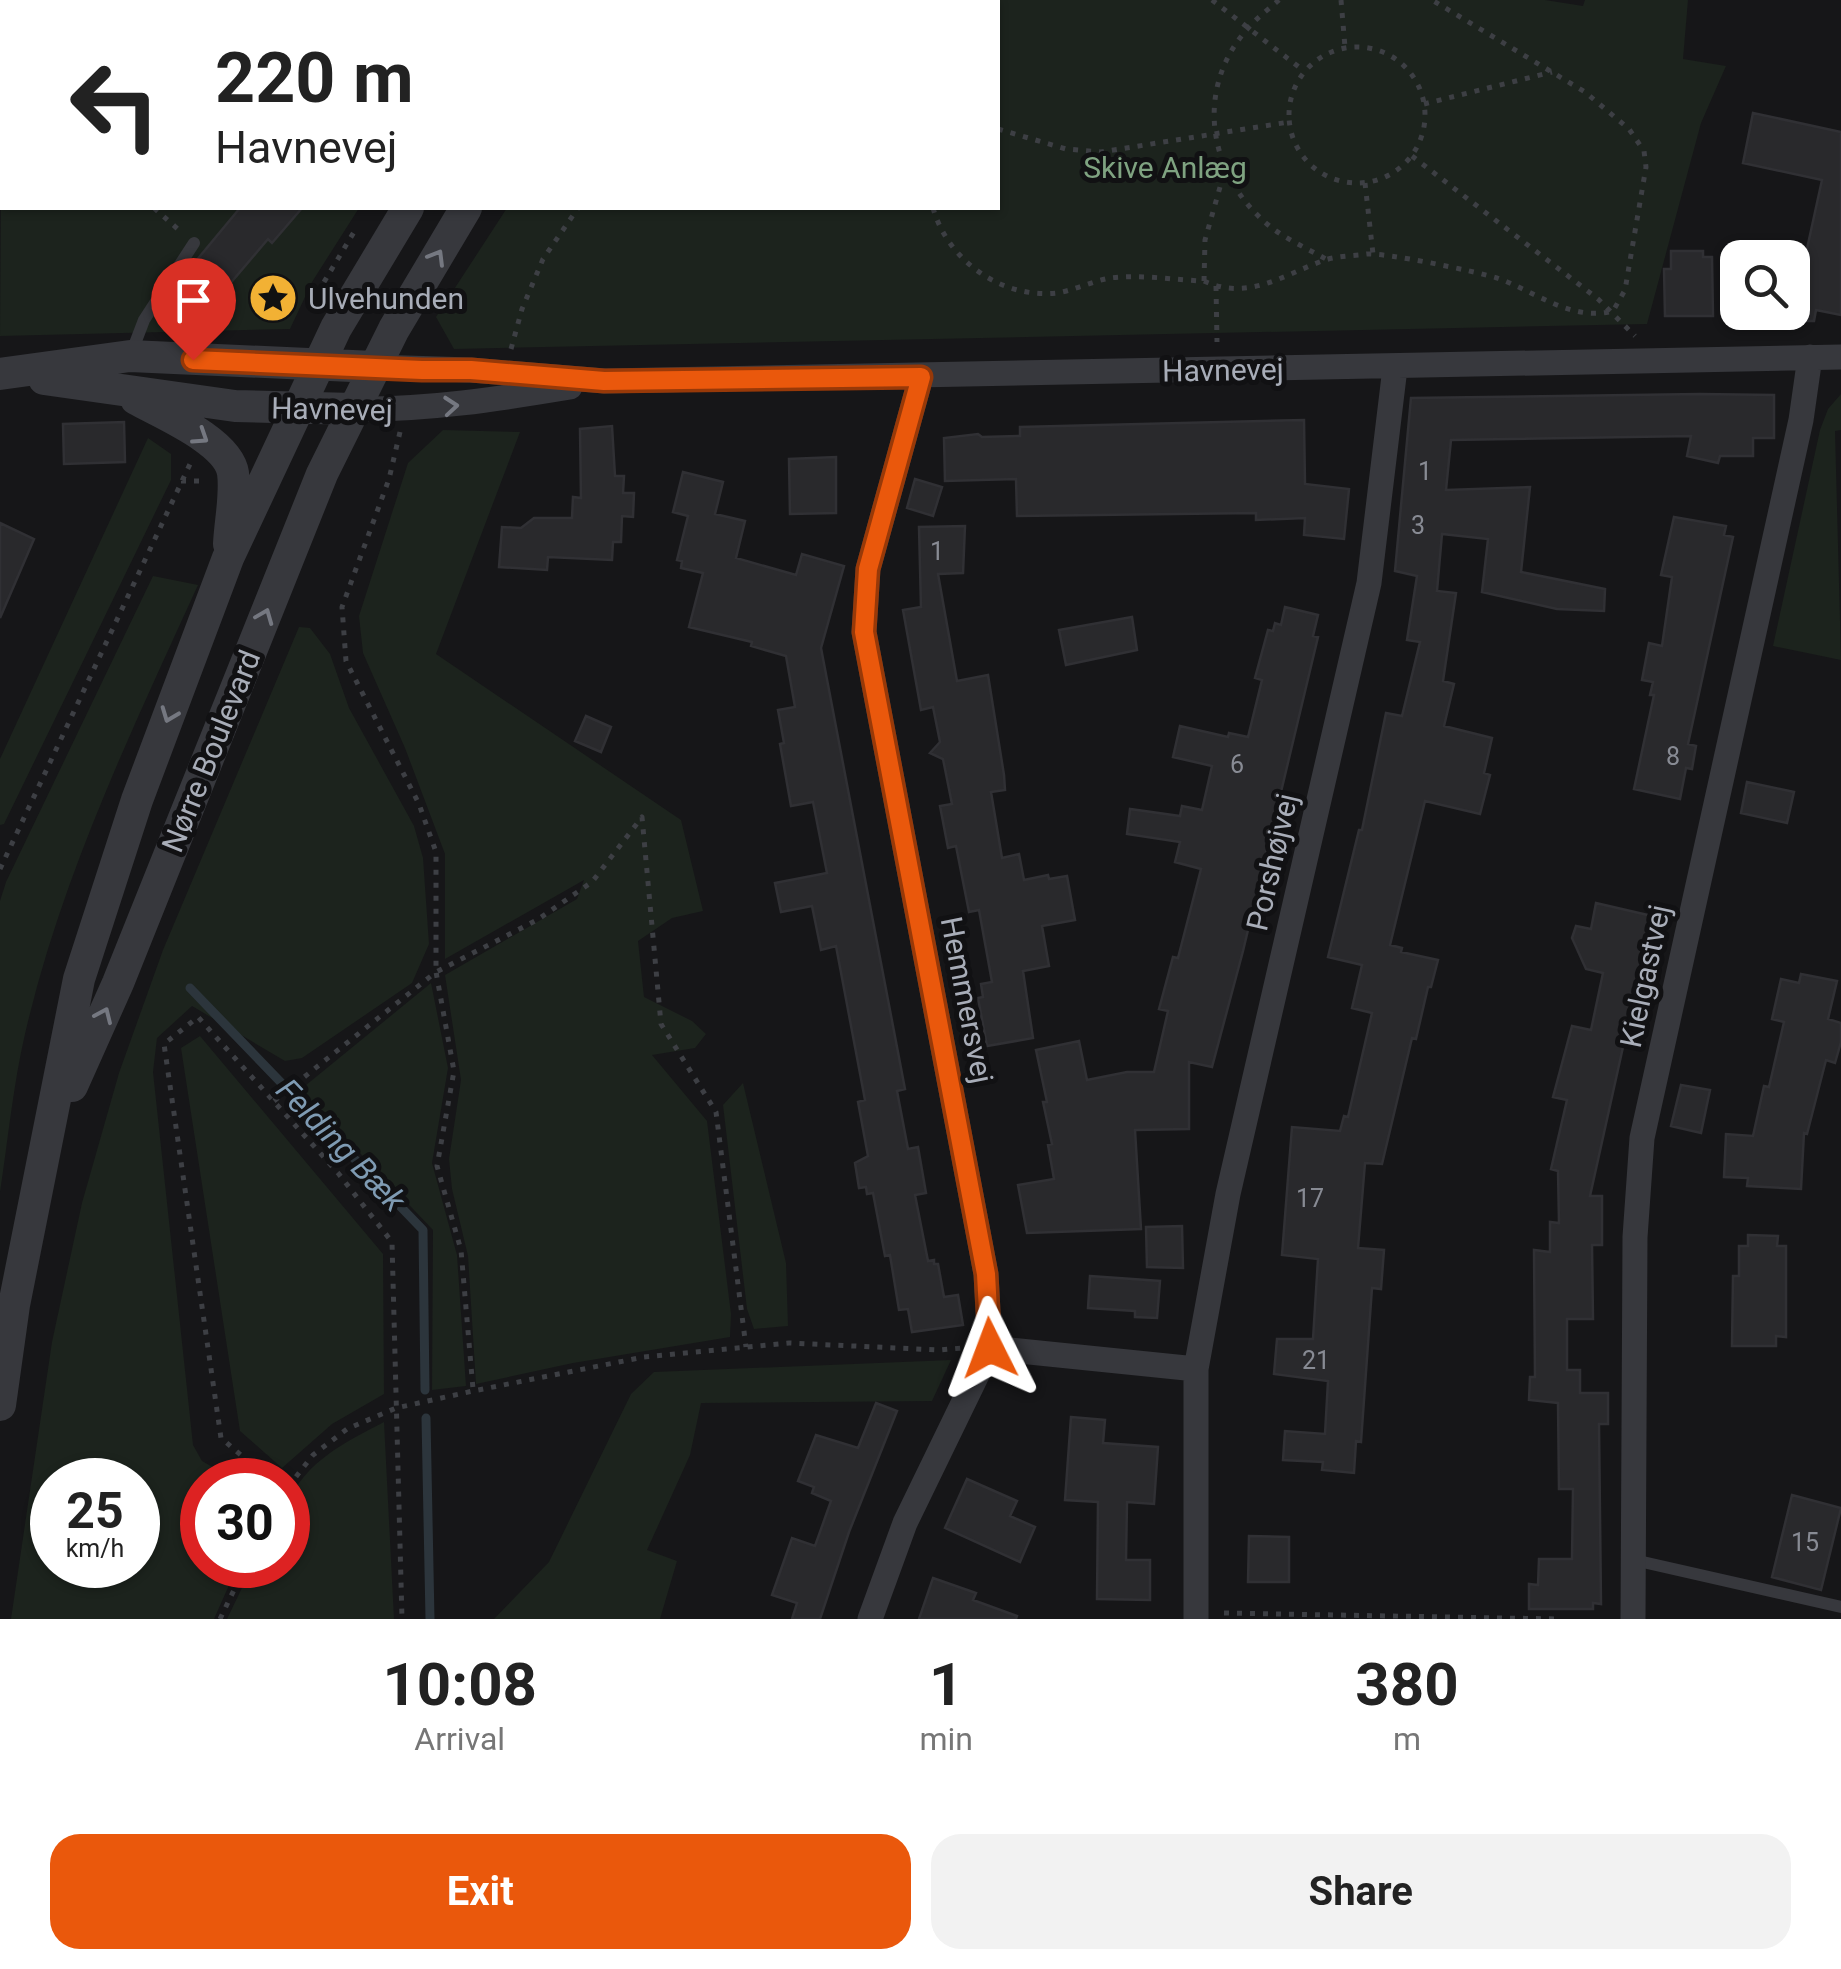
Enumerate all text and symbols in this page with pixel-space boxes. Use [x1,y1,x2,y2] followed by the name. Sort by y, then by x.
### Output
[215,37,414,119] text: 220 m
[50,40,180,170] icon: left
[215,121,398,174] text: Havnevej
[1083,150,1247,185] park label: Skive Anlæg
[1720,240,1810,330] map controls
[1720,240,1810,330] button: search
[425,250,444,268] one-way arrow
[151,258,236,361] pin
[247,272,299,324] place icon: Ulvehunden
[166,273,221,328] icon: arrive
[308,281,464,316] place label: Ulvehunden
[1162,351,1284,389] street label: Havnevej
[271,390,393,428] street label: Havnevej
[444,396,460,417] one-way arrow
[191,425,209,444] one-way arrow
[1418,457,1432,486] house number: 1
[1411,511,1425,540] house number: 3
[930,537,944,566] house number: 1
[254,608,274,626] one-way arrow
[155,645,267,857] street label: Nørre Boulevard
[161,705,181,723] one-way arrow
[1666,742,1680,771] house number: 8
[1230,750,1244,779] house number: 6
[1239,790,1305,934] street label: Porshøjvej
[1613,901,1677,1051] street label: Kielgastvej
[934,914,1000,1086] street label: Hemmersvej
[92,1007,112,1025] one-way arrow
[268,1071,414,1220] water label: Felding Bæk
[1296,1184,1324,1213] house number: 17
[938,1296,1042,1400] position arrow
[1302,1346,1330,1375] house number: 21
[180,1458,310,1588] speed limit sign: 30
[66,1482,124,1540] text: 25
[1791,1528,1819,1557] house number: 15
[66,1534,124,1563] text: km/h
[382,1649,537,1720] text: 10:08
[929,1649,963,1720] text: 1
[1355,1649,1459,1720] text: 380
[414,1720,505,1758] text: Arrival
[919,1720,973,1758] text: min
[1393,1720,1421,1758] text: m
[50,1834,911,1949] button: Exit
[931,1834,1791,1949] button: Share

